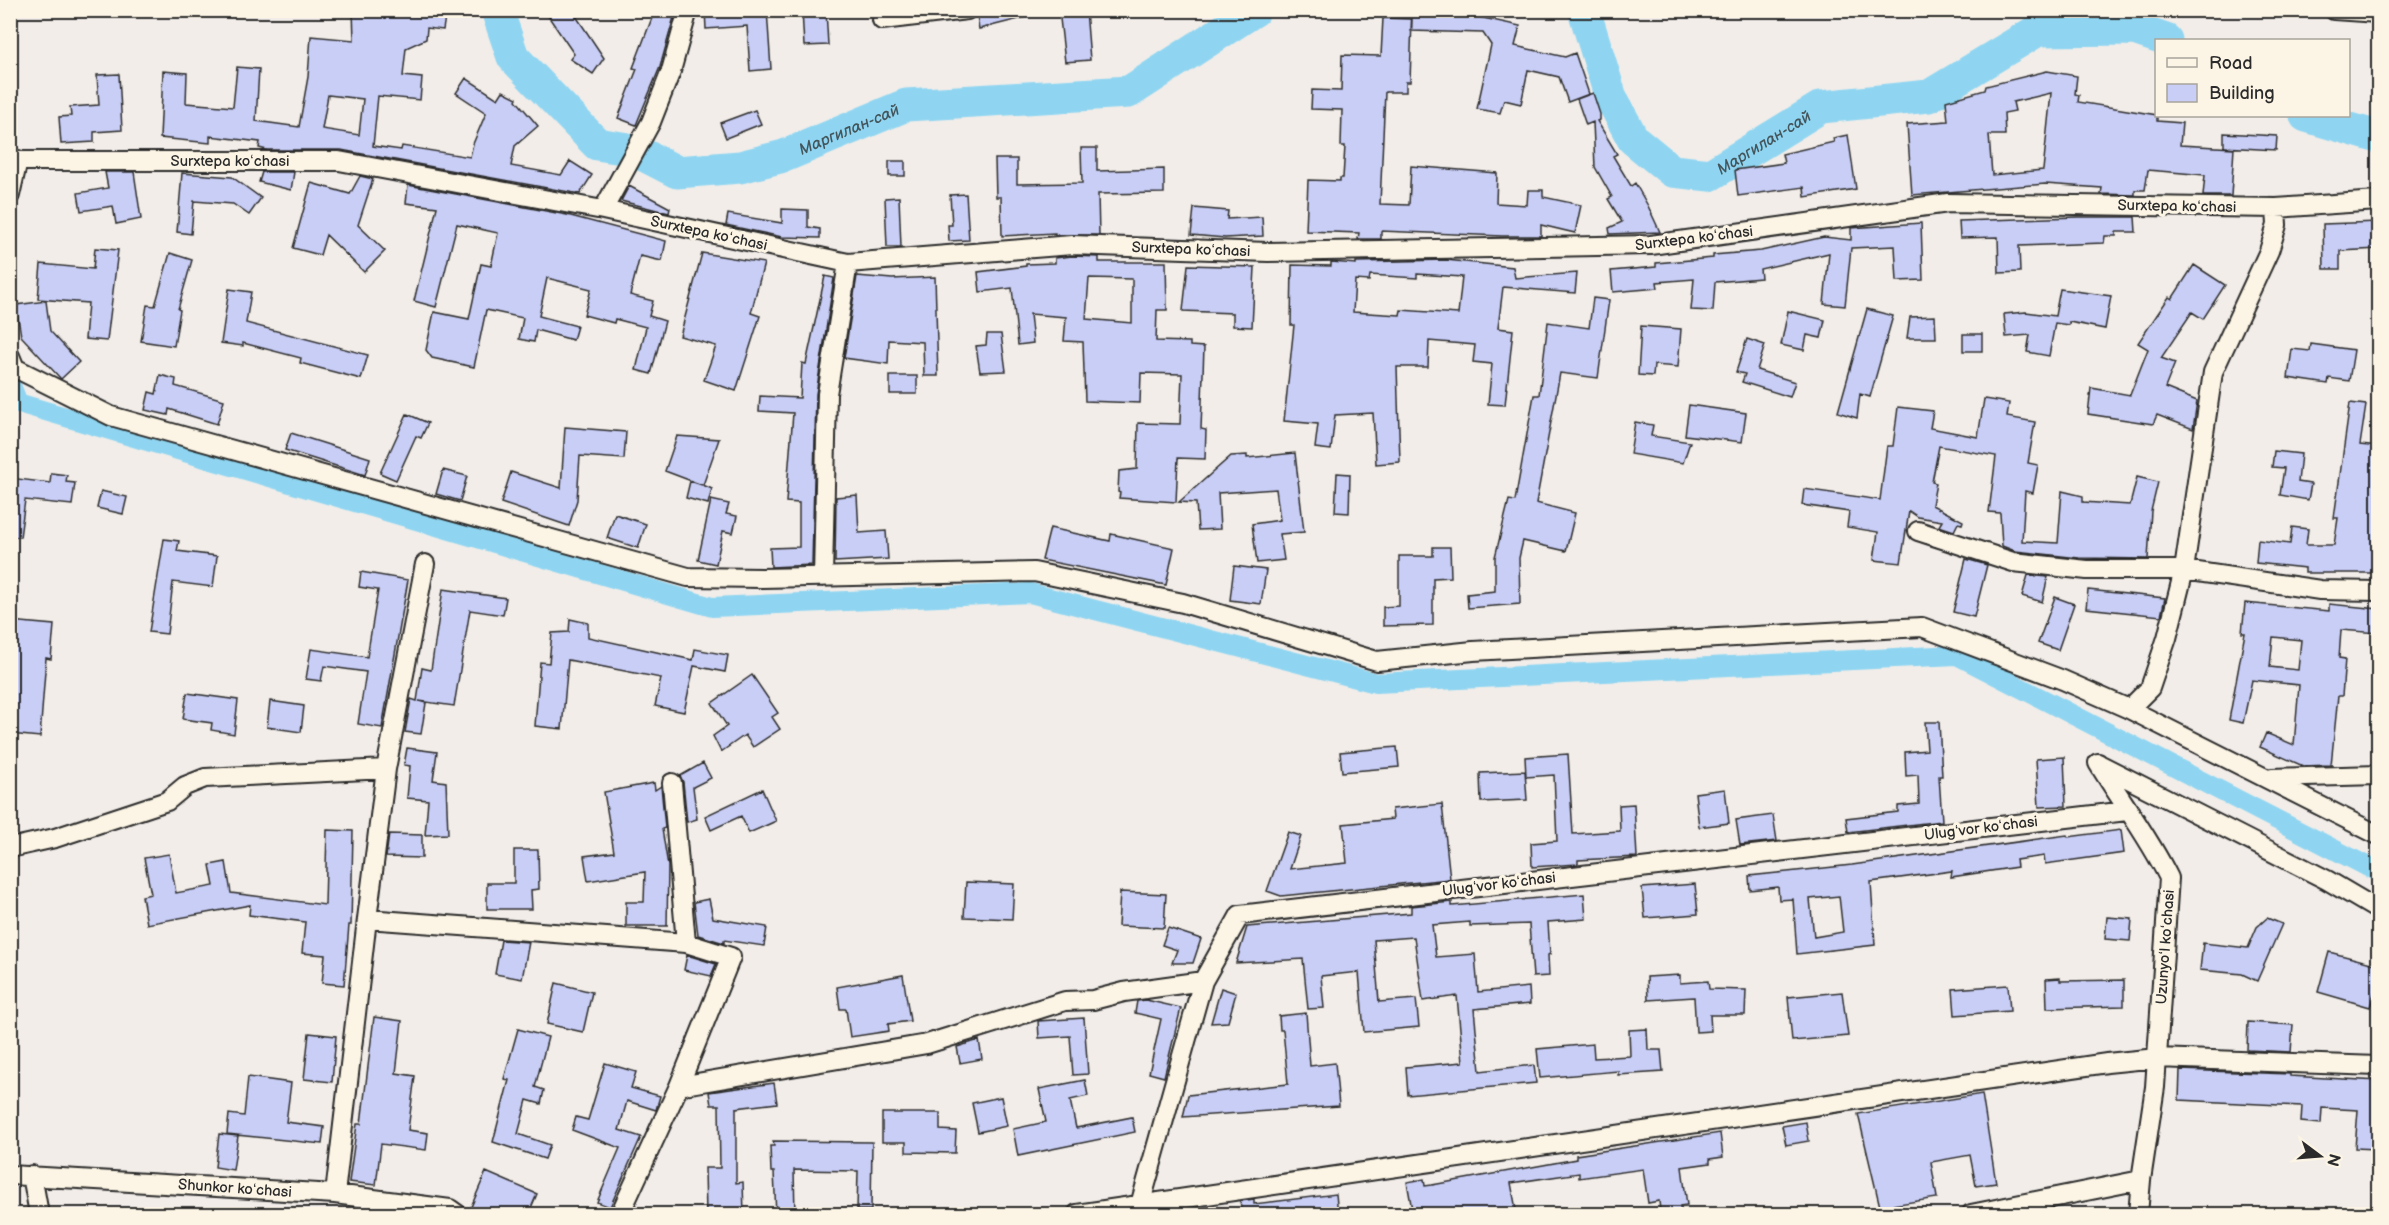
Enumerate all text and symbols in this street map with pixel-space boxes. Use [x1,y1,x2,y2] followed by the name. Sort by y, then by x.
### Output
[2155,39,2350,117] legend
[2209,53,2253,74] text: Road
[2209,83,2275,104] text: Building
[796,101,902,160] water label: Маргилан-сай
[1714,107,1815,180] water label: Маргилан-сай
[171,152,289,171] street label: Surxtepa koʻchasi
[2117,196,2237,217] street label: Surxtepa koʻchasi
[649,212,769,255] street label: Surxtepa koʻchasi
[1634,222,1754,255] street label: Surxtepa koʻchasi
[1131,238,1251,261] street label: Surxtepa koʻchasi
[1923,812,2039,845] street label: Ulugʻvor koʻchasi
[1441,868,1557,901] street label: Ulugʻvor koʻchasi
[2152,889,2179,1005] street label: Uzunyoʻl koʻchasi
[2290,1126,2350,1186] north arrow
[2322,1151,2344,1168] text: N
[178,1175,292,1202] street label: Shunkor koʻchasi

